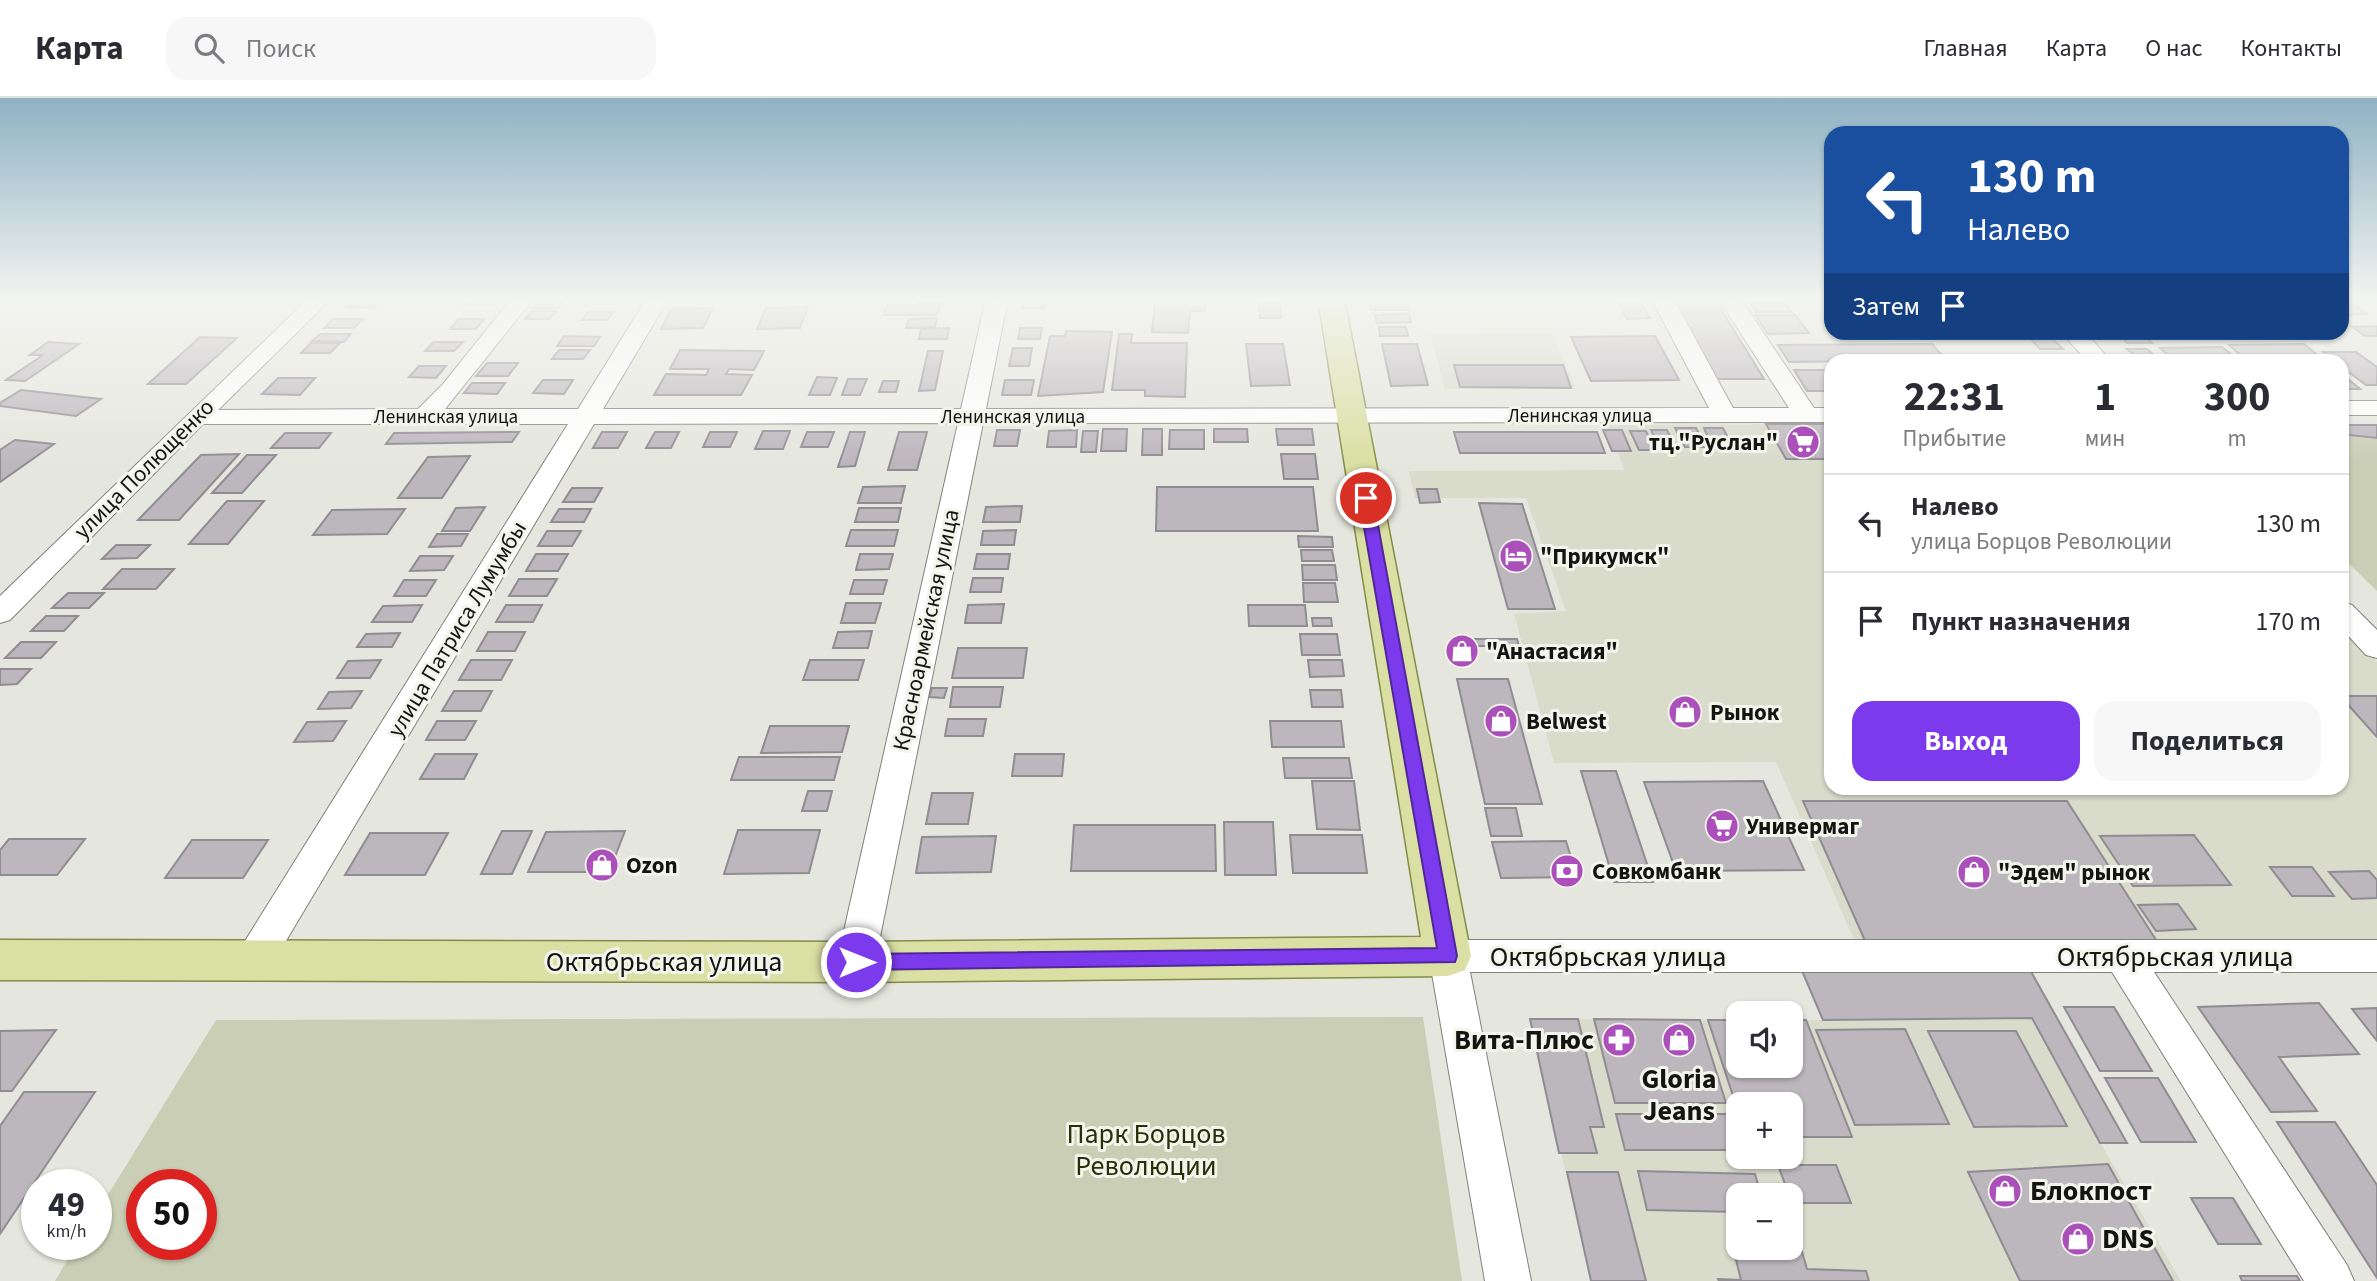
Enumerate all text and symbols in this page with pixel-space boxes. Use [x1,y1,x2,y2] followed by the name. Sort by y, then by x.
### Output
[166,17,656,80] search box
[35,25,124,72] text: Карта
[190,29,228,67] icon: search
[246,30,316,67] text: Поиск
[1923,31,2008,66] text: Главная
[2046,31,2107,66] text: Карта
[2145,31,2202,66] text: О нас
[2240,31,2342,66] text: Контакты
[1967,142,2096,212] text: 130 m
[1852,154,1943,245] icon: left
[1967,207,2070,253] text: Налево
[1934,287,1972,325] icon: arrive
[1852,288,1920,325] text: Затем
[1904,367,2005,427] text: 22:31
[2094,367,2116,427] text: 1
[2204,367,2270,427] text: 300
[66,391,222,547] street label: улица Полющенко
[1508,403,1652,430] street label: Ленинская улица
[374,404,518,431] street label: Ленинская улица
[941,404,1085,431] street label: Ленинская улица
[1903,422,2006,455] text: Прибытие
[2085,422,2125,455] text: мин
[2228,422,2247,455] text: m
[1784,423,1822,461] supermarket icon: тц."Руслан"
[1649,426,1778,459] place label: тц."Руслан"
[1336,468,1396,528] pin
[1347,479,1385,517] icon: arrive
[1911,488,1999,525] text: Налево
[1852,504,1890,542] icon: left
[2255,505,2321,542] text: 130 m
[884,506,968,754] street label: Красноармейская улица
[379,515,535,743] street label: улица Патриса Лумумбы
[1911,525,2172,558] text: улица Борцов Революции
[1497,537,1535,575] hotel icon: "Прикумск"
[1540,540,1669,573] place label: "Прикумск"
[1852,602,1890,640] icon: arrive
[1911,603,2131,640] text: Пункт назначения
[2255,603,2321,640] text: 170 m
[1443,632,1481,670] shop icon: "Анастасия"
[1486,635,1618,668] place label: "Анастасия"
[1666,693,1704,731] shop icon: Рынок
[1710,696,1780,729] place label: Рынок
[1852,701,2080,781] button: Выход
[2094,701,2321,781] button: Поделиться
[1482,702,1520,740] shop icon: Belwest
[1526,705,1607,738] place label: Belwest
[1703,807,1741,845] supermarket icon: Универмаг
[1746,810,1859,843] place label: Универмаг
[583,846,621,884] shop icon: Ozon
[626,849,678,882] place label: Ozon
[1548,852,1586,890] bank icon: Совкомбанк
[1955,853,1993,891] shop icon: "Эдем" рынок
[1592,855,1721,888] place label: Совкомбанк
[1998,856,2151,889] place label: "Эдем" рынок
[819,925,893,999] position arrow
[1490,937,1726,977] street label: Октябрьская улица
[2057,937,2293,977] street label: Октябрьская улица
[546,942,782,982] street label: Октябрьская улица
[1726,1001,1803,1260] map controls
[1726,1001,1803,1078] button: sound
[1454,1020,1594,1060] place label: Вита-Плюс
[1600,1021,1638,1059] pharmacy icon: Вита-Плюс
[1660,1021,1698,1059] shop icon: Gloria Jeans
[1641,1059,1717,1131] place label: Gloria Jeans
[1726,1092,1803,1169] button: +
[1066,1114,1226,1186] park label: Парк Борцов Революции
[126,1169,217,1260] speed limit sign: 50
[2030,1171,2152,1211] place label: Блокпост
[1986,1172,2024,1210] shop icon: Блокпост
[48,1180,85,1230] text: 49
[1726,1183,1803,1260] button: −
[47,1219,86,1244] text: km/h
[2102,1219,2154,1259] place label: DNS
[2059,1220,2097,1258] shop icon: DNS

